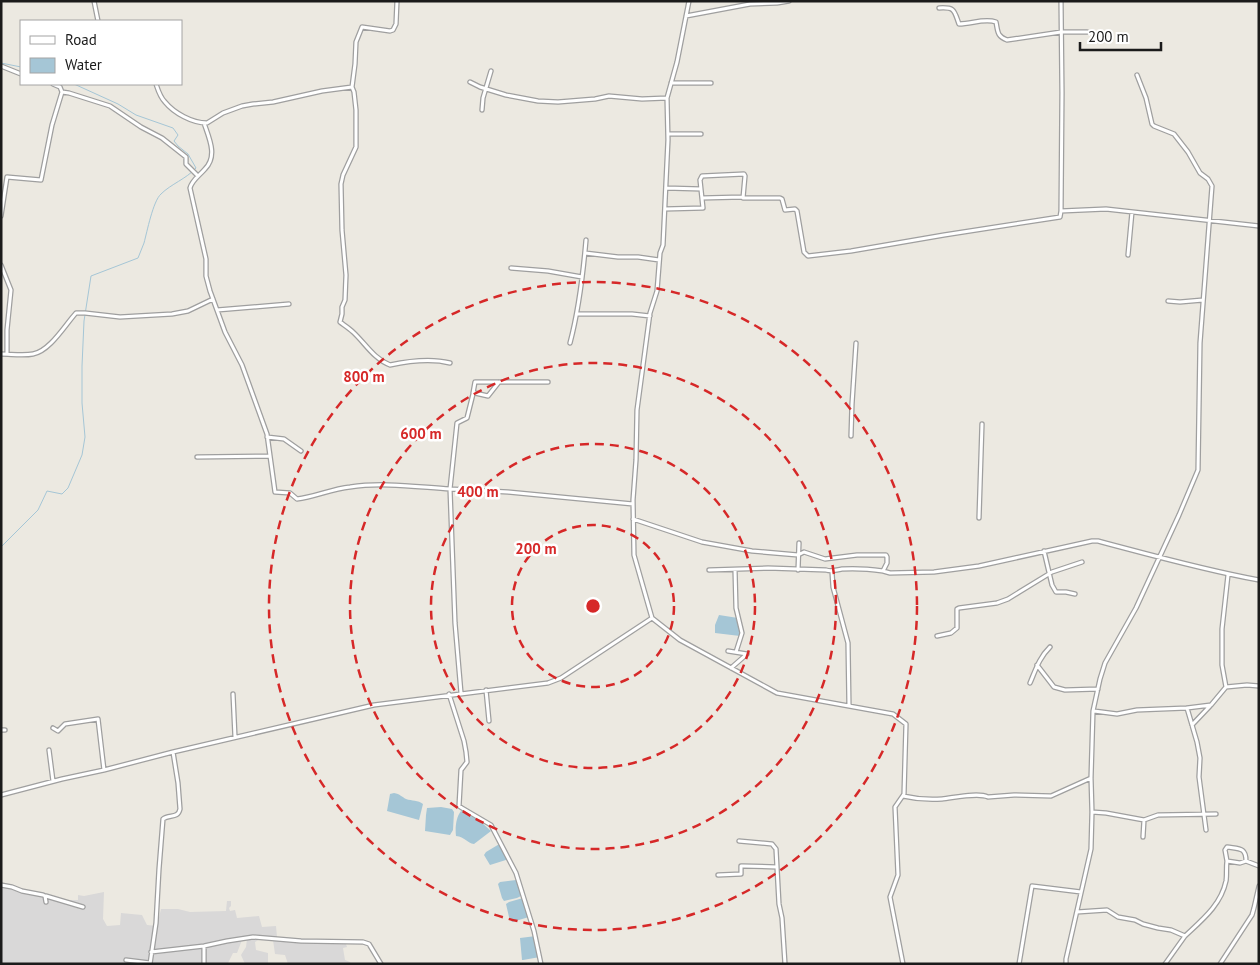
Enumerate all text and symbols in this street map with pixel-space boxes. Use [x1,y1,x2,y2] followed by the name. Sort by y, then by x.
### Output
[20,20,182,85] legend
[1080,20,1161,52] scale bar
[1088,27,1129,46] text: 200 m
[65,30,97,49] text: Road
[65,55,102,74] text: Water
[343,367,385,386] text: 800 m
[400,424,442,443] text: 600 m
[457,482,499,501] text: 400 m
[515,539,557,558] text: 200 m
[584,597,602,615] centre of rings

